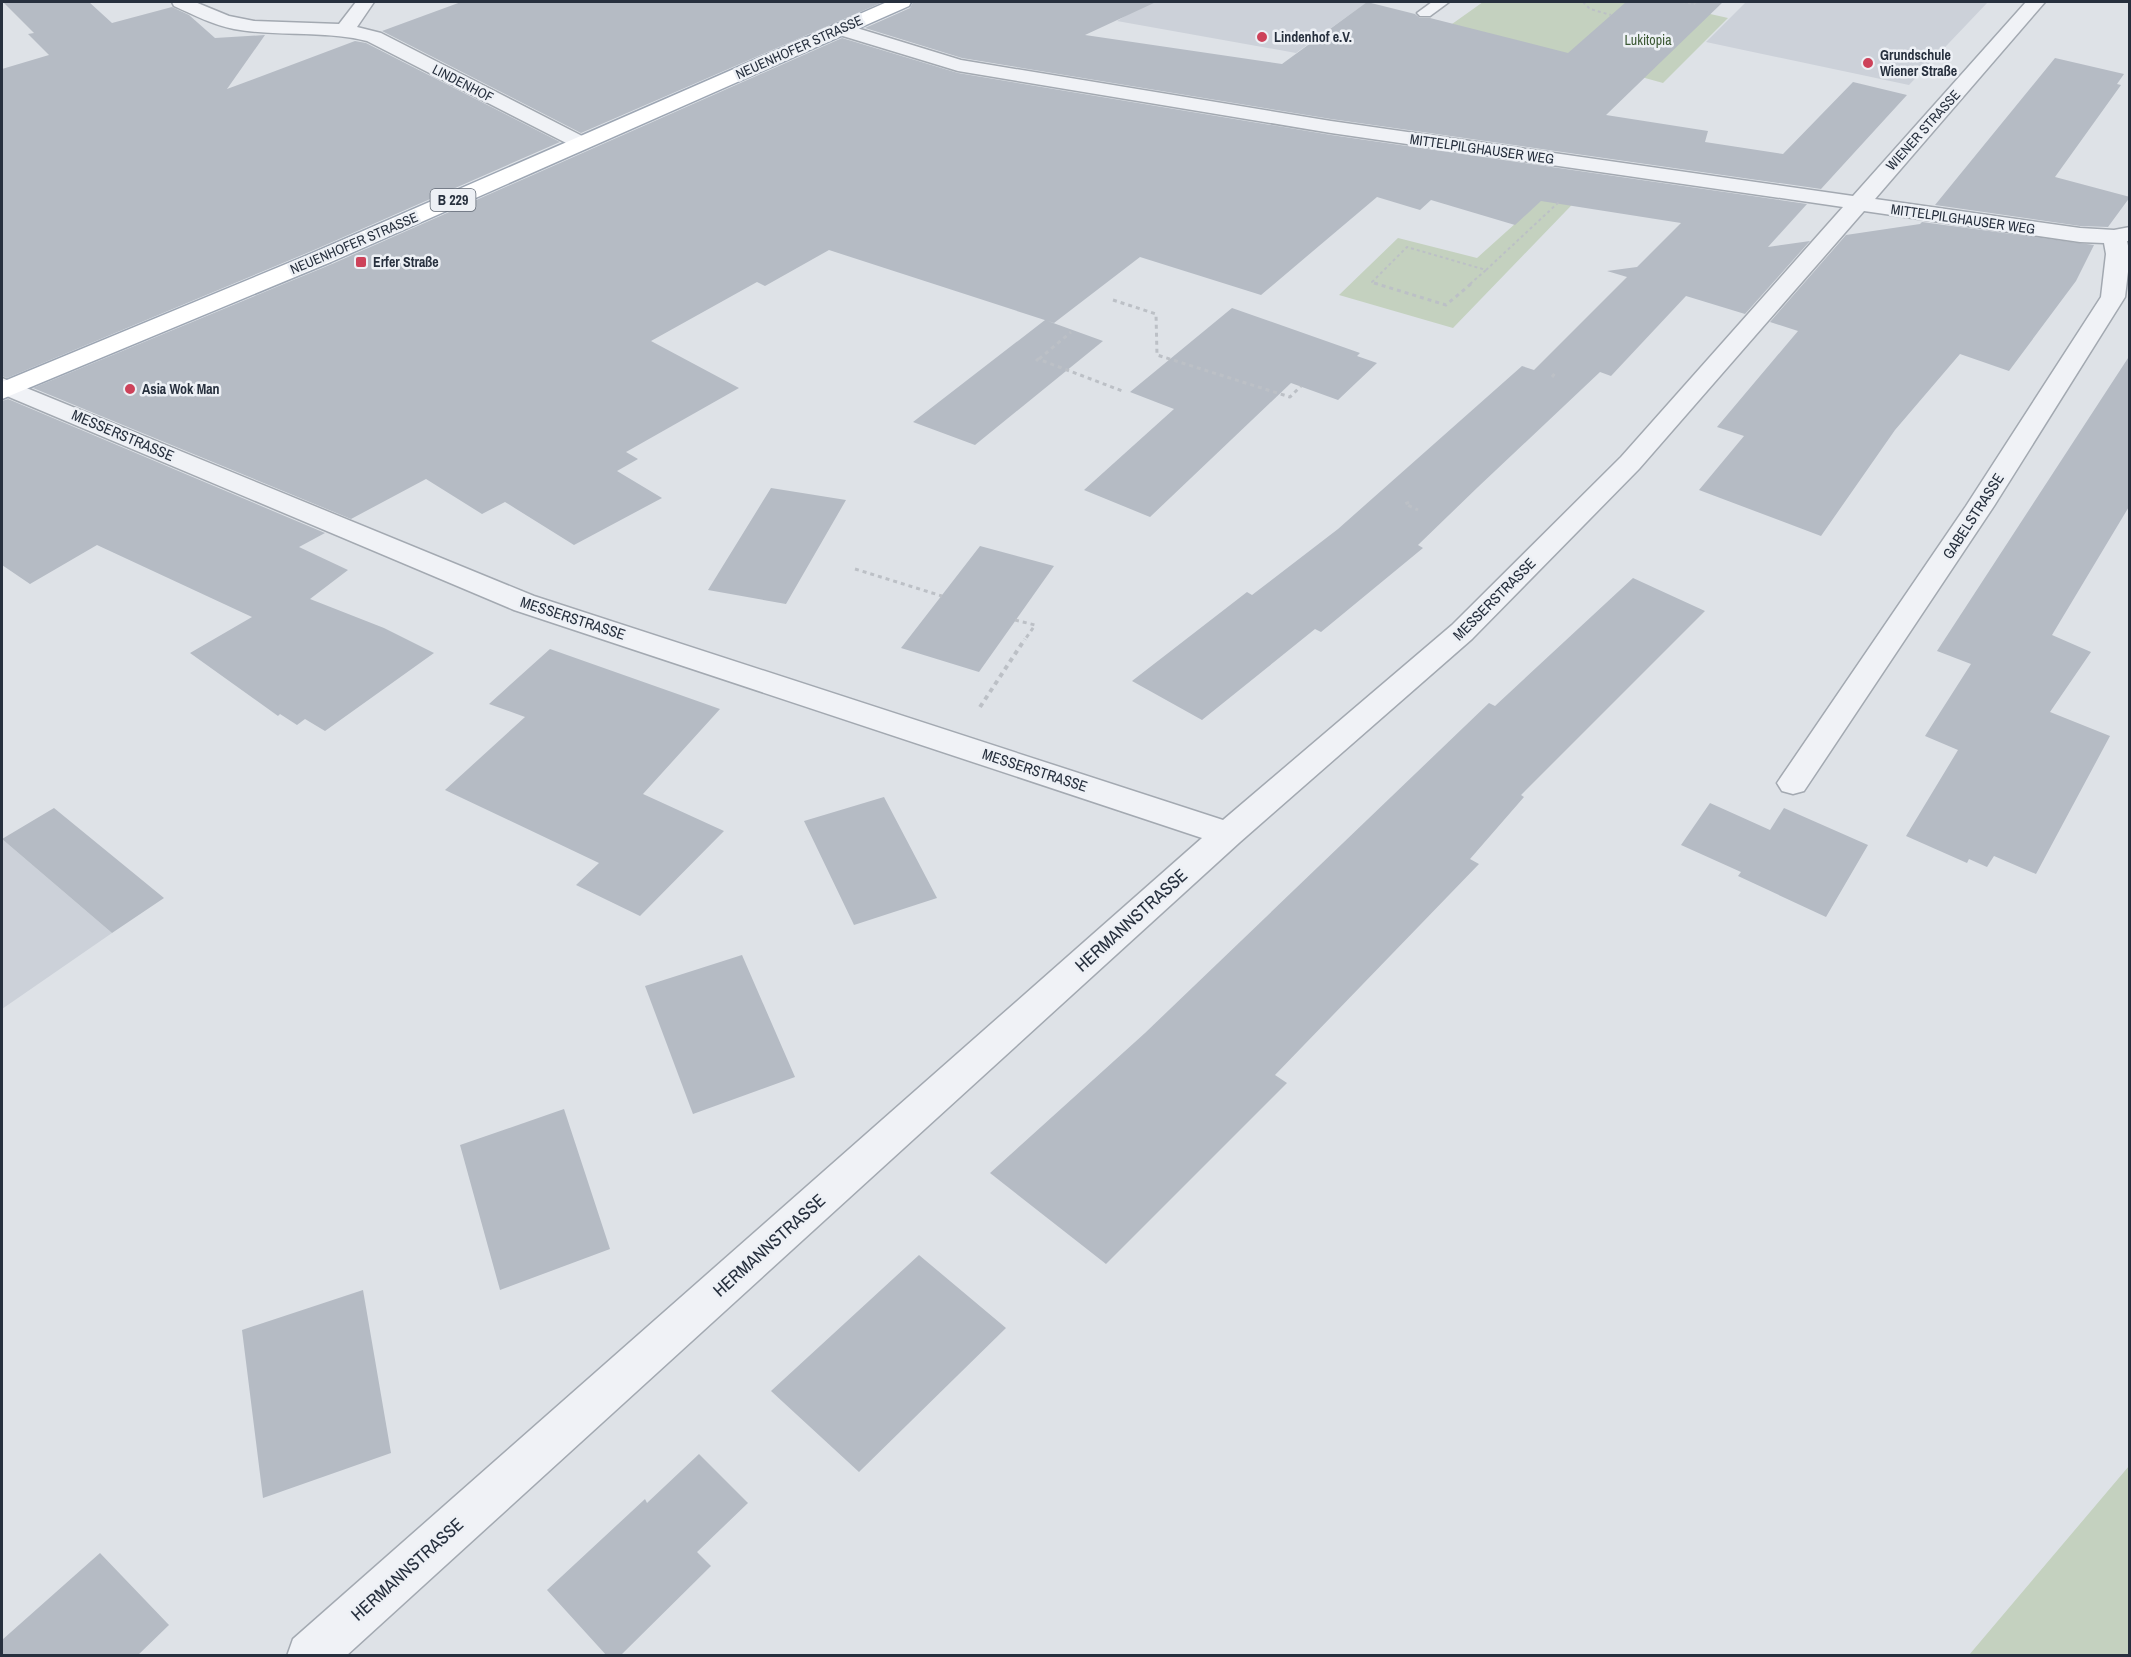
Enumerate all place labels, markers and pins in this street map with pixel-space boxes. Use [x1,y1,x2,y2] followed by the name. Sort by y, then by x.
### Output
[1274,28,1352,46] place label: Lindenhof e.V.
[1255,30,1269,44] marker: Lindenhof e.V.
[1880,46,1957,80] place label: Grundschule Wiener Straße
[1861,56,1875,70] marker: Grundschule Wiener Straße
[373,253,439,271] place label: Erfer Straße
[354,255,368,269] marker: Erfer Straße
[142,380,220,398] place label: Asia Wok Man
[123,382,137,396] marker: Asia Wok Man

